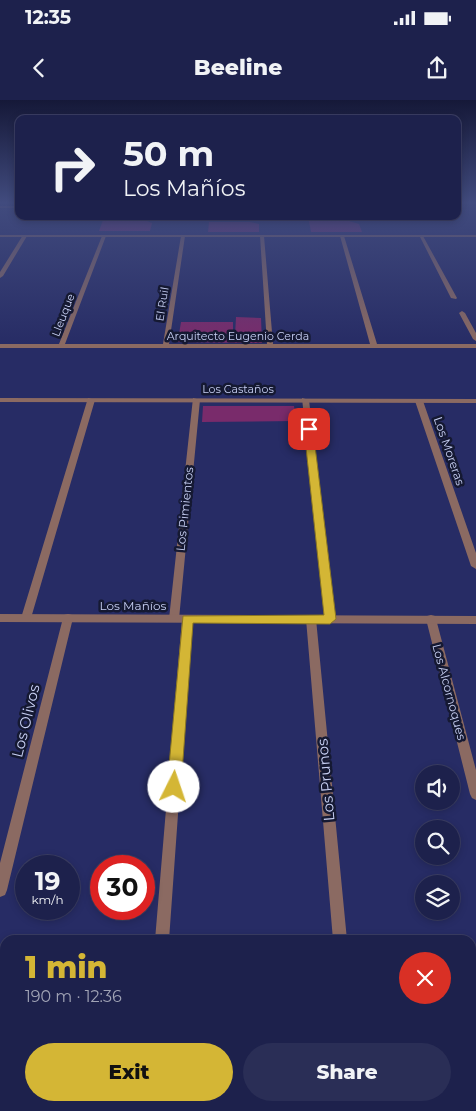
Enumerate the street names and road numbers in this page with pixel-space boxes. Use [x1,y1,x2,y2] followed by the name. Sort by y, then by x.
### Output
[152,286,172,322] street label: El Ruil
[48,291,78,338] street label: Lleuque
[167,329,309,343] street label: Arquitecto Eugenio Cerda
[202,382,274,396] street label: Los Castaños
[431,415,468,487] street label: Los Moreras
[173,466,196,552] street label: Los Pimientos
[100,598,167,613] street label: Los Mañíos
[429,642,470,742] street label: Los Alcornoques
[7,682,44,759] street label: Los Olivos
[312,738,339,822] street label: Los Prunos

